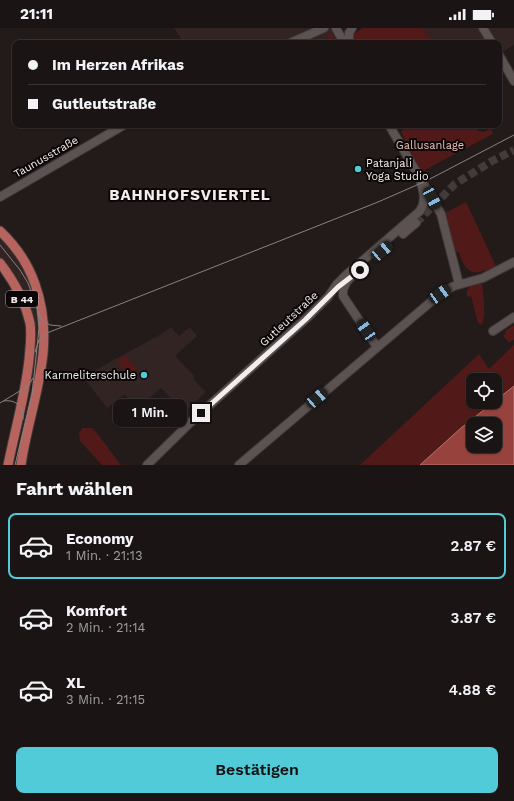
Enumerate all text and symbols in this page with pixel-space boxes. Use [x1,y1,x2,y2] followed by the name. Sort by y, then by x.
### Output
[20,5,53,23] text: 21:11
[52,56,184,74] text: Im Herzen Afrikas
[52,95,156,113] text: Gutleutstraße
[12,133,80,181] street label: Taunusstraße
[396,139,464,152] park label: Gallusanlage
[366,157,429,183] place label: Patanjali Yoga Studio
[353,164,363,174] marker: Patanjali Yoga Studio
[421,185,443,211] car
[109,186,271,204] district label: BAHNHOFSVIERTEL
[369,239,395,263] car
[351,261,369,279] route start
[427,282,453,306] car
[257,289,321,349] street label: Gutleutstraße
[6,291,38,307] road number: B 44
[354,317,378,343] car
[45,369,136,382] place label: Karmeliterschule
[139,370,149,380] marker: Karmeliterschule
[466,373,502,453] map controls
[466,373,502,409] button: locate
[304,386,330,410] car
[113,399,187,427] callout: 1 Min.
[192,404,210,422] route end
[132,405,168,420] text: 1 Min.
[466,417,502,453] button: layers
[16,478,133,499] text: Fahrt wählen
[18,528,54,564] icon: car
[66,530,133,548] text: Economy
[451,537,496,555] text: 2.87 €
[66,548,143,563] text: 1 Min. · 21:13
[18,600,54,636] icon: car
[66,602,127,620] text: Komfort
[451,609,496,627] text: 3.87 €
[66,620,145,635] text: 2 Min. · 21:14
[18,672,54,708] icon: car
[66,674,85,692] text: XL
[449,681,496,699] text: 4.88 €
[66,692,145,707] text: 3 Min. · 21:15
[16,747,498,793] button: Bestätigen

